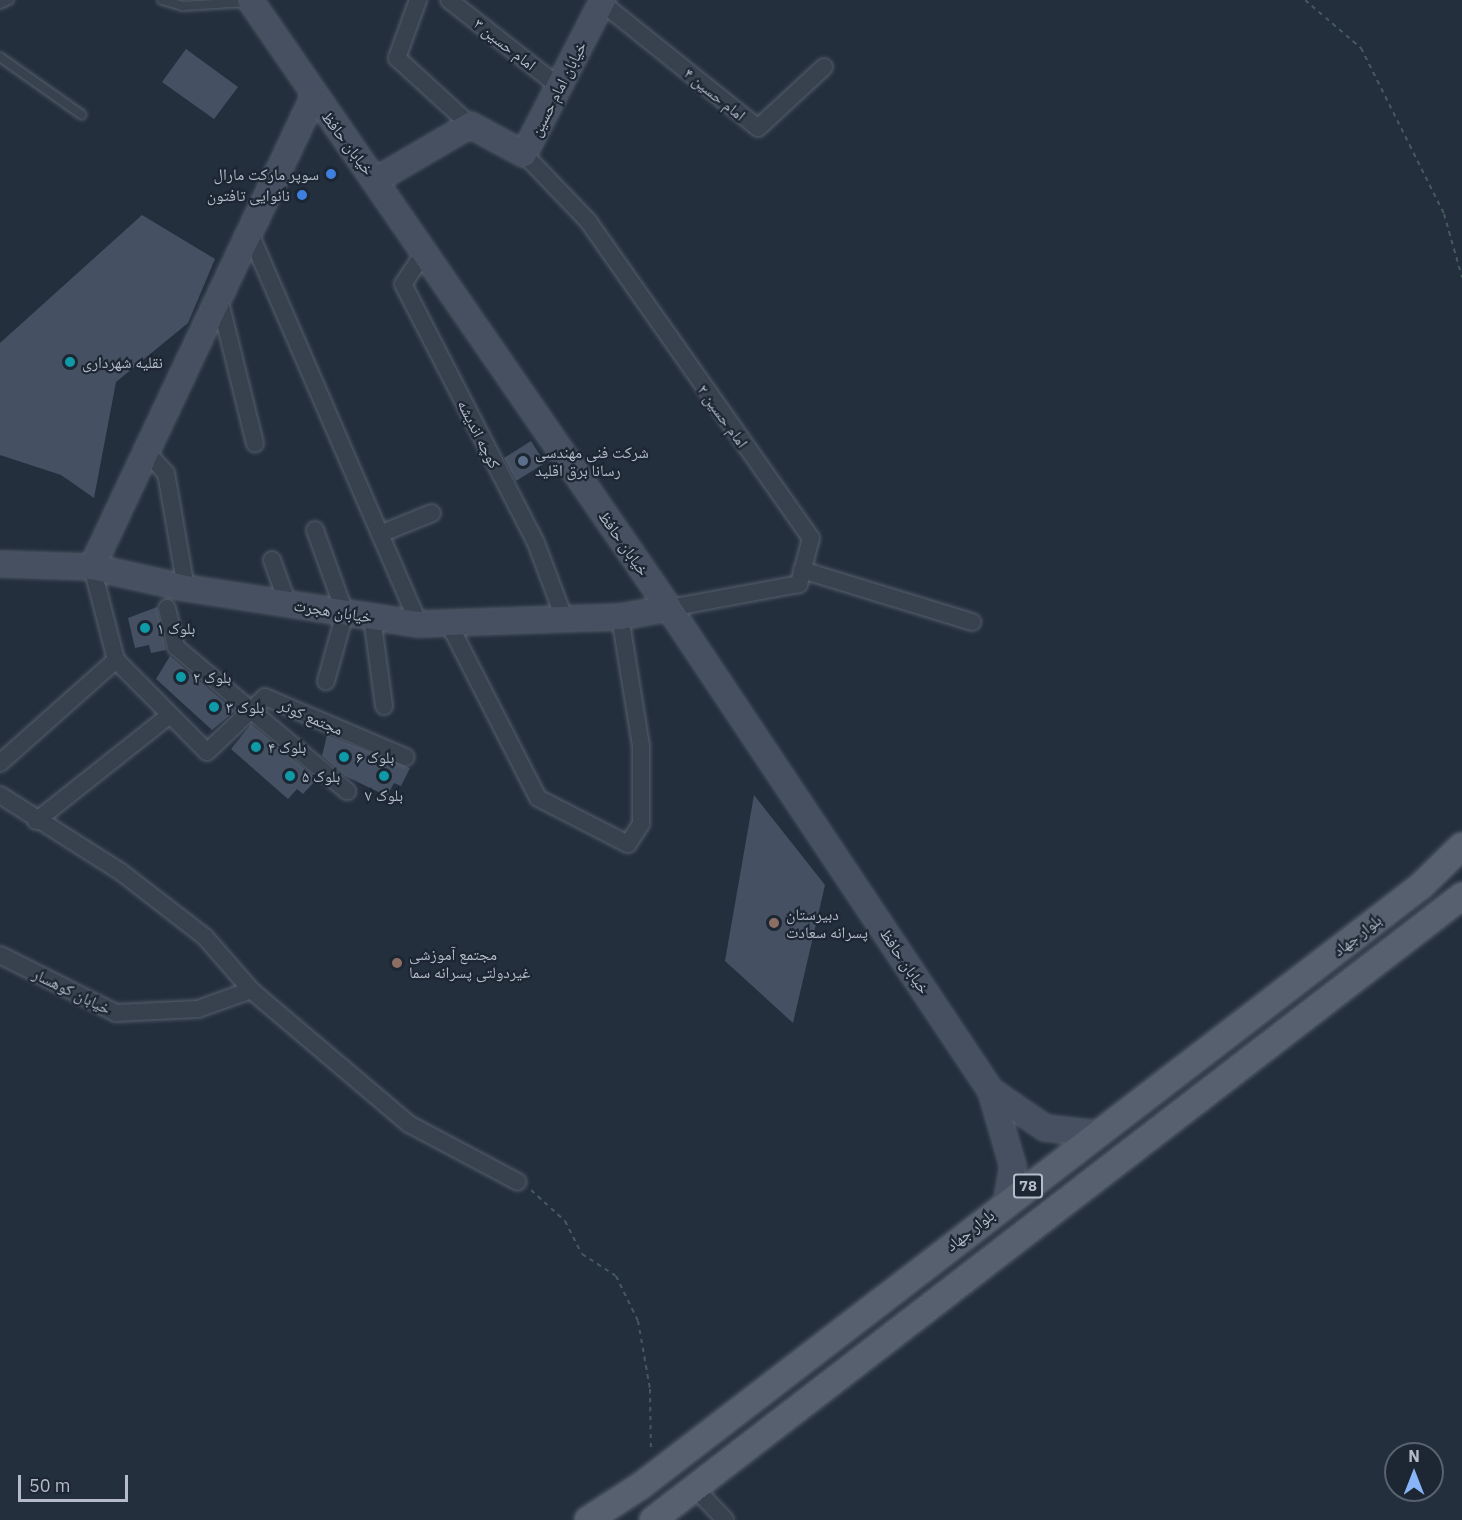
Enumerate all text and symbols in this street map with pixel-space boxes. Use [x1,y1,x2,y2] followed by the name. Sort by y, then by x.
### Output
[470,14,540,74] street label: امام حسین ۳
[526,38,590,140] street label: خیابان امام حسین
[680,63,750,125] street label: امام حسین ۴
[318,107,378,179] street label: خیابان حافظ
[213,164,319,184] place label: سوپر مارکت مارال
[324,167,338,181] marker: سوپر مارکت مارال
[207,185,290,205] place label: نانوایی تافتون
[295,188,309,202] marker: نانوایی تافتون
[82,352,163,372] place label: نقلیه شهرداری
[63,355,77,369] marker: نقلیه شهرداری
[694,381,752,451] street label: امام حسین ۲
[454,396,504,472] street label: کوچه اندیشه
[535,442,649,480] place label: شرکت فنی مهندسی رسانا برق اقلید
[516,454,530,468] marker: شرکت فنی مهندسی رسانا برق اقلید
[595,507,653,579] street label: خیابان حافظ
[292,595,374,627] street label: خیابان هجرت
[157,618,195,638] place label: بلوک ۱
[138,621,152,635] marker: بلوک ۱
[193,667,231,687] place label: بلوک ۲
[174,670,188,684] marker: بلوک ۲
[276,695,346,739] street label: مجتمع کوثر
[226,697,264,717] place label: بلوک ۳
[207,700,221,714] marker: بلوک ۳
[268,737,306,757] place label: بلوک ۴
[249,740,263,754] marker: بلوک ۴
[356,747,394,767] place label: بلوک ۶
[337,750,351,764] marker: بلوک ۶
[302,766,340,786] place label: بلوک ۵
[283,769,297,783] marker: بلوک ۵
[377,769,391,783] marker: بلوک ۷
[365,785,403,805] place label: بلوک ۷
[786,904,868,942] place label: دبیرستان پسرانه سعادت
[1329,910,1385,960] street label: بلوار جهاد
[767,916,781,930] marker: دبیرستان پسرانه سعادت
[876,925,934,997] street label: خیابان حافظ
[409,944,530,982] place label: مجتمع آموزشی غیردولتی پسرانه سما
[390,956,404,970] marker: مجتمع آموزشی غیردولتی پسرانه سما
[30,964,114,1018] street label: خیابان کوهسار
[1013,1174,1043,1198] road number: 78
[942,1205,998,1255] street label: بلوار جهاد
[1384,1442,1444,1502] north arrow
[1408,1446,1420,1466] text: N
[21,1463,130,1501] scale bar
[29,1474,71,1497] text: 50 m

